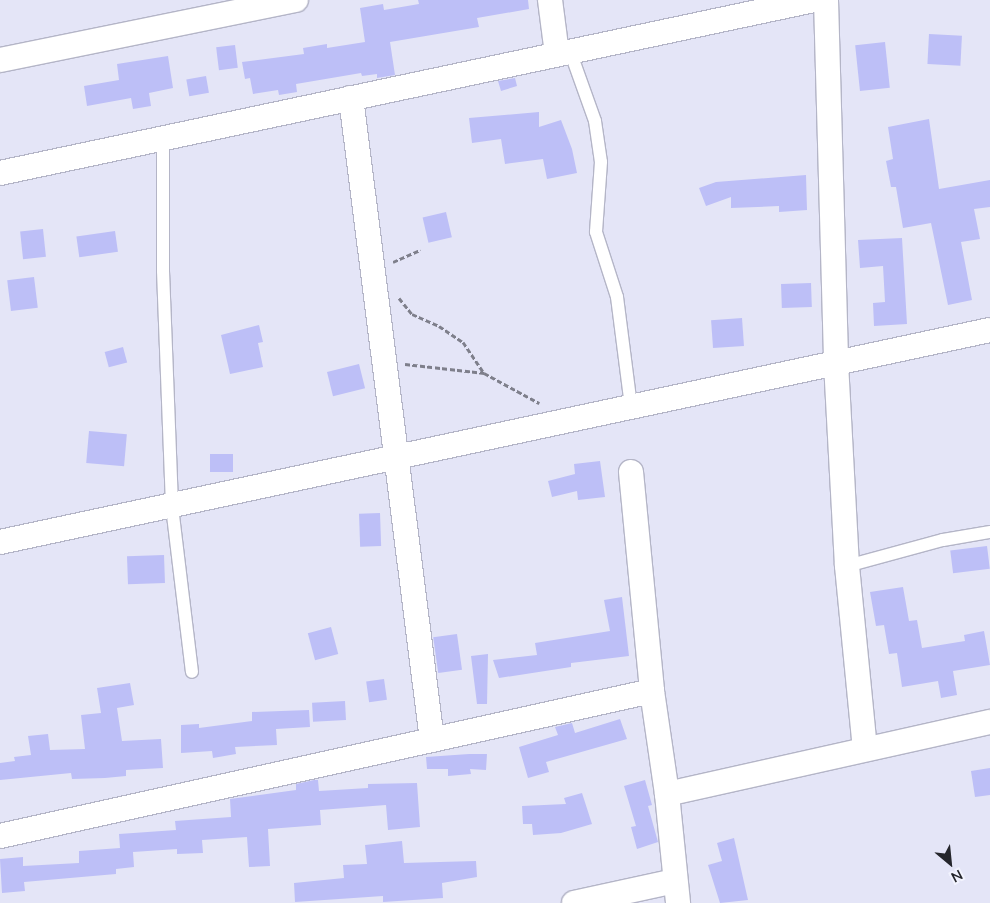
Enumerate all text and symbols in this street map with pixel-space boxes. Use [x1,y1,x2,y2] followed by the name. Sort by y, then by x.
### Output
[925,838,975,888] north arrow
[948,866,966,887] text: N

